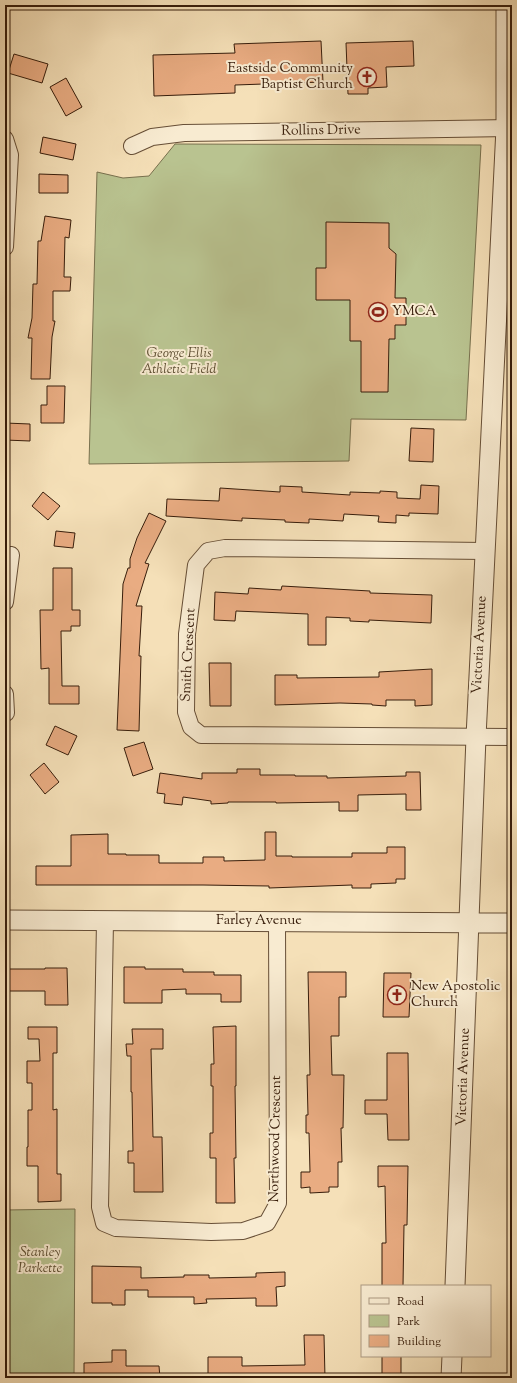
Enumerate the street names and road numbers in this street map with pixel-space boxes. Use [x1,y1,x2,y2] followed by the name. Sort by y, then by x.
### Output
[281,120,361,142] street label: Rollins Drive
[467,595,493,695] street label: Victoria Avenue
[177,607,201,702] street label: Smith Crescent
[216,911,302,931] street label: Farley Avenue
[452,1027,476,1127] street label: Victoria Avenue
[265,1075,287,1203] street label: Northwood Crescent

